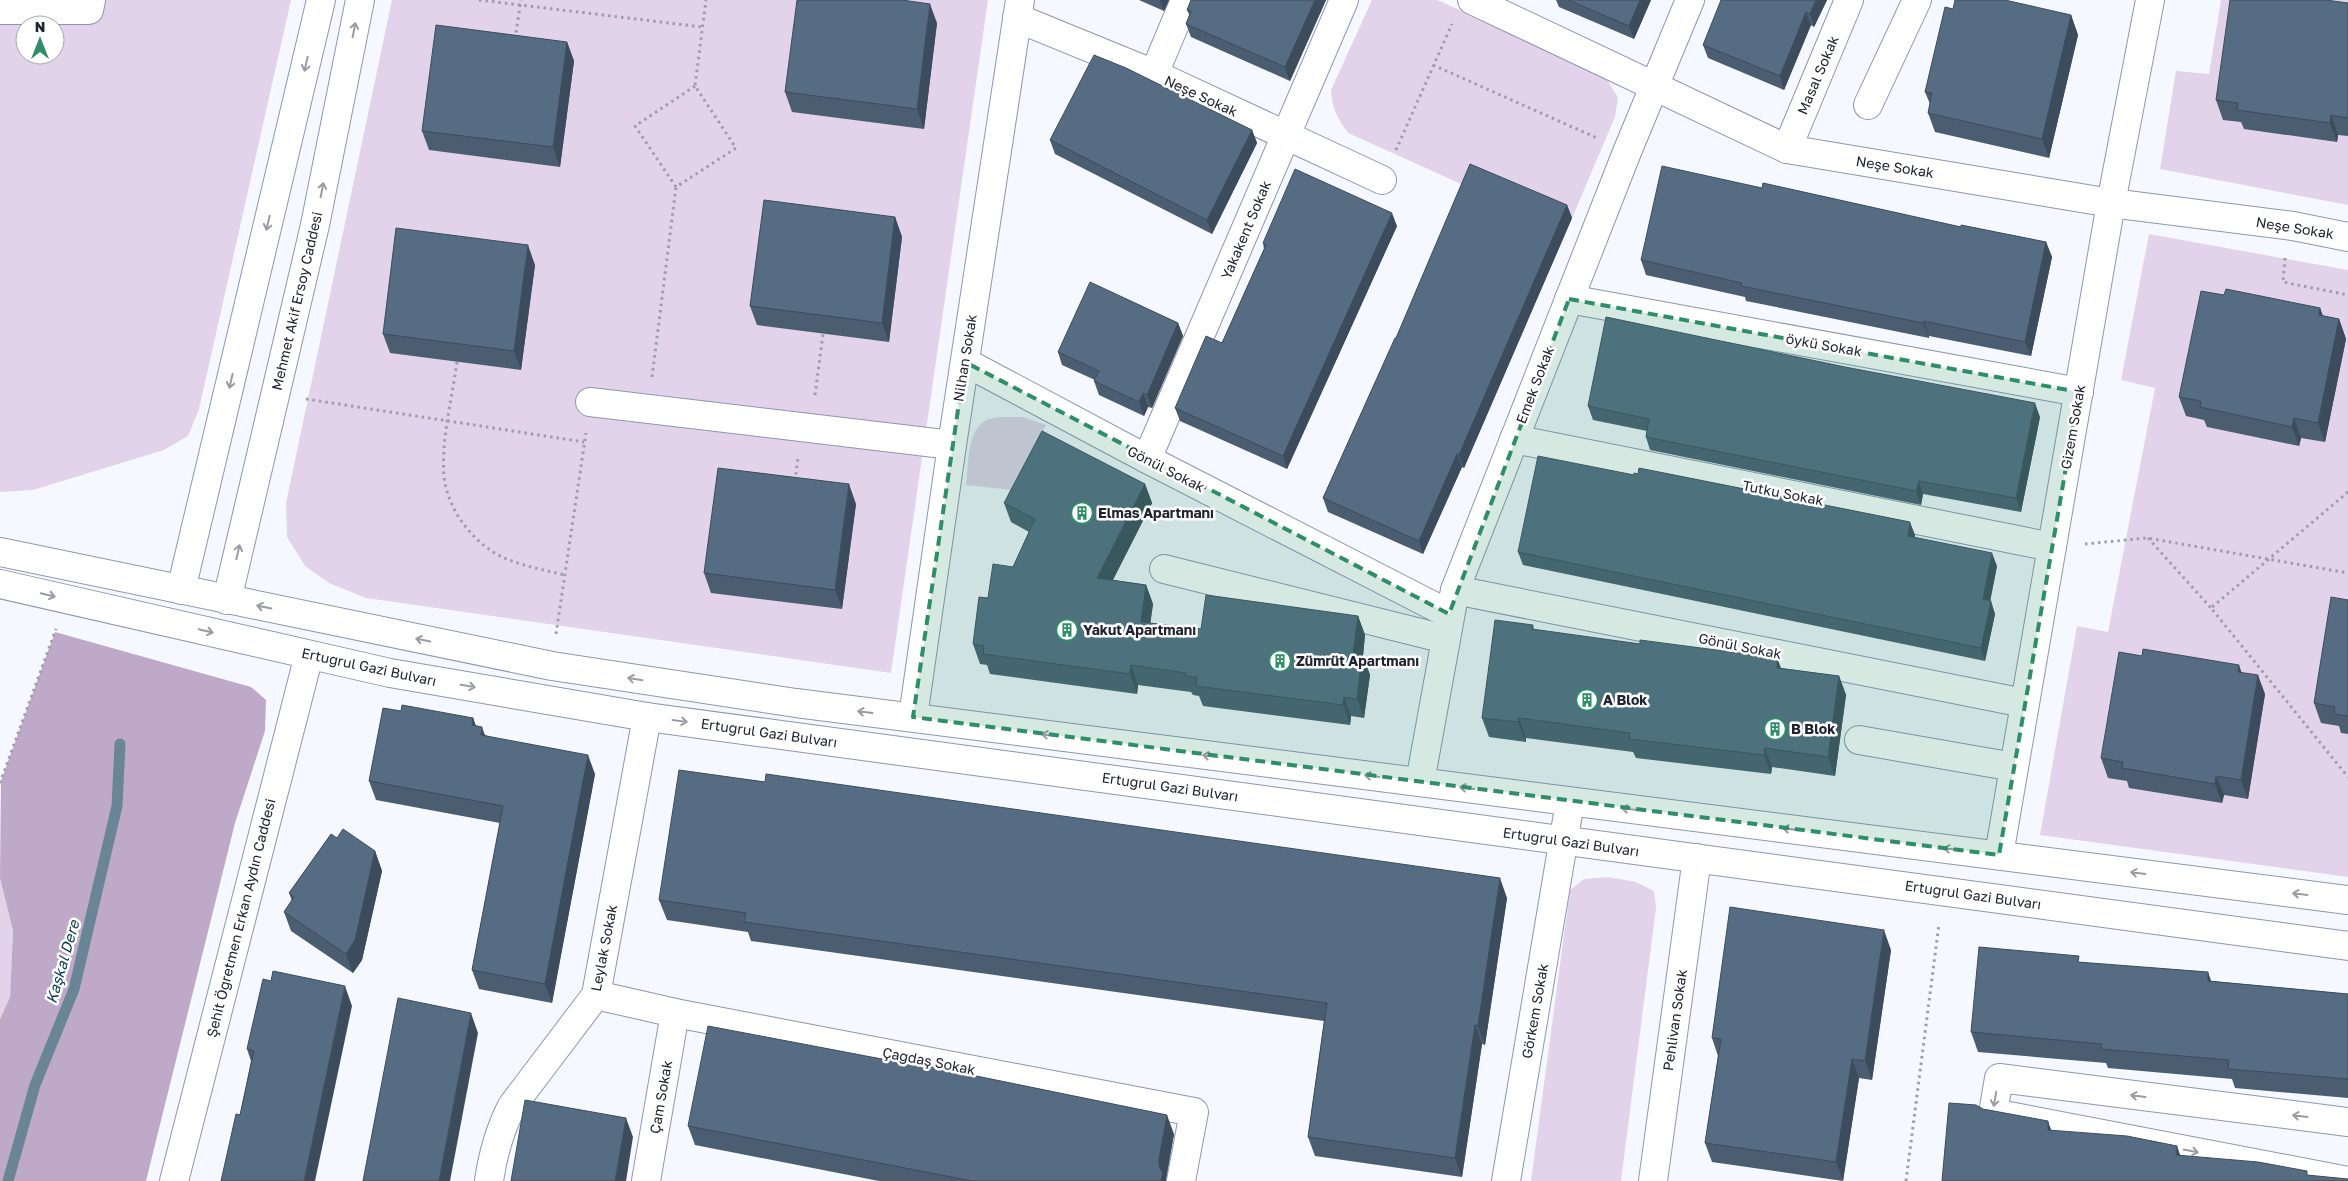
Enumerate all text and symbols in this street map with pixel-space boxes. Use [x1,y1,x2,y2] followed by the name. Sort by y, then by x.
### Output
[15,15,65,65] north arrow
[35,18,45,35] text: N
[350,23,359,39] one-way arrow
[1793,33,1842,117] street label: Masal Sokak
[301,56,310,72] one-way arrow
[1162,71,1241,120] street label: Neşe Sokak
[1855,152,1935,181] street label: Neşe Sokak
[1217,178,1274,282] street label: Yakakent Sokak
[318,182,327,198] one-way arrow
[268,210,325,392] street label: Mehmet Akif Ersoy Caddesi
[2255,213,2335,242] street label: Neşe Sokak
[263,214,272,230] one-way arrow
[949,313,980,403] street label: Nilhan Sokak
[1785,329,1863,360] street label: öykü Sokak
[1512,344,1557,426] street label: Emek Sokak
[226,372,235,388] one-way arrow
[2057,383,2088,471] street label: Gizem Sokak
[1125,442,1208,495] street label: Gönül Sokak
[1741,476,1825,509] street label: Tutku Sokak
[1070,501,1094,525] building icon: Elmas Apartmanı
[1098,504,1214,521] place label: Elmas Apartmanı
[234,545,243,561] one-way arrow
[39,591,55,600] one-way arrow
[257,602,273,612] one-way arrow
[1055,618,1079,642] building icon: Yakut Apartmanı
[1083,621,1196,638] place label: Yakut Apartmanı
[197,627,213,636] one-way arrow
[1697,629,1783,662] street label: Gönül Sokak
[416,635,432,644] one-way arrow
[300,644,438,689] street label: Ertuğrul Gazi Bulvarı
[1268,649,1292,673] building icon: Zümrüt Apartmanı
[1296,652,1419,669] place label: Zümrüt Apartmanı
[627,673,643,683] one-way arrow
[459,681,475,691] one-way arrow
[1575,688,1599,712] building icon: A Blok
[1603,691,1647,708] place label: A Blok
[857,706,873,716] one-way arrow
[700,715,838,751] street label: Ertuğrul Gazi Bulvarı
[671,716,687,726] one-way arrow
[1763,717,1787,741] building icon: B Blok
[1791,720,1835,737] place label: B Blok
[1041,730,1057,740] one-way arrow
[1203,750,1219,760] one-way arrow
[1101,769,1239,805] street label: Ertuğrul Gazi Bulvarı
[1364,771,1380,781] one-way arrow
[1460,783,1476,793] one-way arrow
[203,797,278,1039] street label: Şehit Öğretmen Erkan Aydın Caddesi
[1621,804,1637,814] one-way arrow
[1502,824,1640,860] street label: Ertuğrul Gazi Bulvarı
[1782,824,1798,834] one-way arrow
[1943,844,1959,854] one-way arrow
[2131,868,2147,878] one-way arrow
[1904,877,2042,913] street label: Ertuğrul Gazi Bulvarı
[2292,889,2308,899] one-way arrow
[587,903,620,993] street label: Leylak Sokak
[42,917,84,1006] water label: Kaşkal Dere
[1518,962,1551,1060] street label: Görkem Sokak
[1659,968,1690,1072] street label: Pehlivan Sokak
[881,1043,977,1078] street label: Çağdaş Sokak
[646,1059,675,1135] street label: Çam Sokak
[2131,1090,2147,1100] one-way arrow
[1990,1091,2000,1107] one-way arrow
[2292,1111,2308,1121] one-way arrow
[2182,1146,2198,1156] one-way arrow

